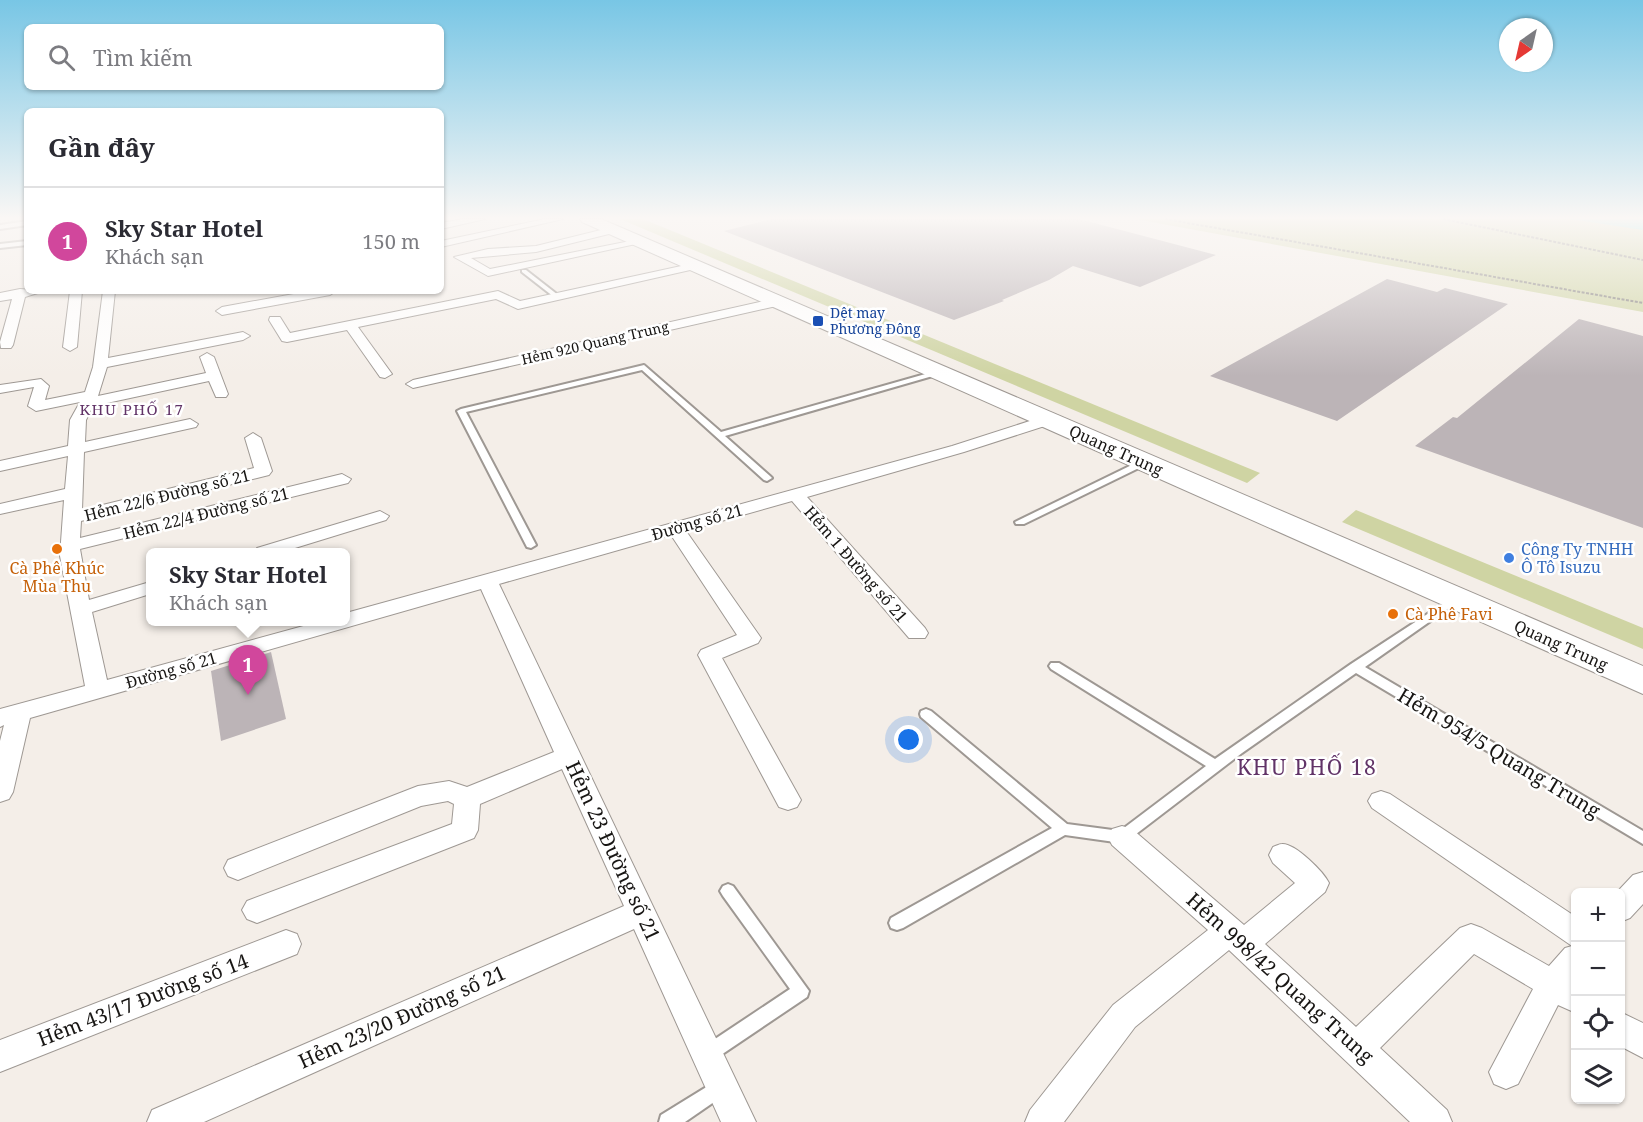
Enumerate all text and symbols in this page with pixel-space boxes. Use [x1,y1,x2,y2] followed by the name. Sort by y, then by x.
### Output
[1499,18,1553,72] north arrow
[24,24,444,90] search box
[45,41,78,74] icon: search
[93,42,193,72] text: Tìm kiếm
[48,129,155,165] text: Gần đây
[105,213,263,243] text: Sky Star Hotel
[62,228,73,255] text: 1
[362,228,420,255] text: 150 m
[105,243,204,270] text: Khách sạn
[830,303,921,338] place label: Dệt may Phương Đông
[811,314,825,328] marker: Dệt may Phương Đông
[519,316,671,369] street label: Hẻm 920 Quang Trung
[80,399,184,419] district label: KHU PHỐ 17
[1066,419,1167,481] street label: Quang Trung
[82,464,252,526] street label: Hẻm 22/6 Đường số 21
[121,482,291,544] street label: Hẻm 22/4 Đường số 21
[649,498,745,546] street label: Đường số 21
[799,501,913,627] street label: Hẻm 1 Đường số 21
[1521,538,1634,578] place label: Công Ty TNHH Ô Tô Isuzu
[50,542,64,556] marker: Cà Phê Khúc Mùa Thu
[146,548,350,626] popup
[1502,551,1516,565] marker: Công Ty TNHH Ô Tô Isuzu
[10,557,105,597] place label: Cà Phê Khúc Mùa Thu
[169,559,327,589] text: Sky Star Hotel
[169,589,268,616] text: Khách sạn
[1405,603,1493,625] place label: Cà Phê Favi
[1386,607,1400,621] marker: Cà Phê Favi
[1511,614,1612,676] street label: Quang Trung
[123,646,219,694] street label: Đường số 21
[228,646,268,695] pin: 1
[1393,681,1606,824] street label: Hẻm 954/5 Quang Trung
[894,725,923,754] your location
[1237,753,1377,781] district label: KHU PHỐ 18
[560,756,667,945] street label: Hẻm 23 Đường số 21
[1181,886,1380,1069] street label: Hẻm 998/42 Quang Trung
[1571,888,1625,1104] map controls
[1571,888,1625,942] button: +
[1571,942,1625,996] button: −
[33,947,252,1052] street label: Hẻm 43/17 Đường số 14
[294,959,510,1074] street label: Hẻm 23/20 Đường số 21
[1571,996,1625,1050] button: locate
[1571,1050,1625,1104] button: layers

